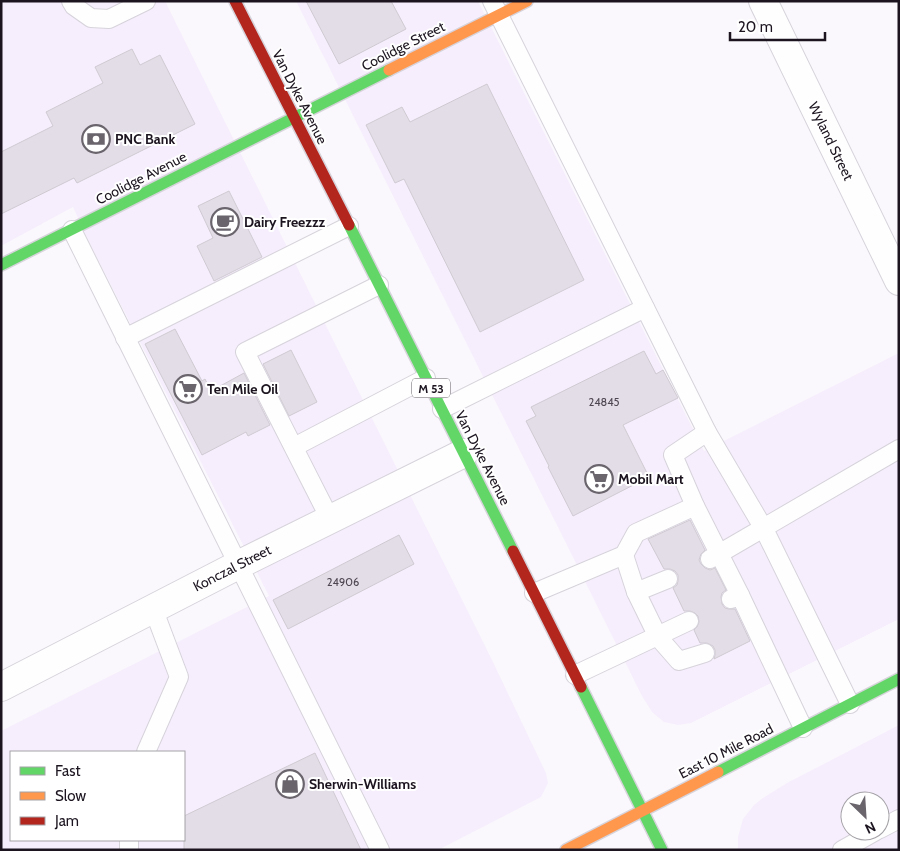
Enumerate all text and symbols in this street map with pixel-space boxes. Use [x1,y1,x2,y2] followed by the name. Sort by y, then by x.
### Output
[730,10,825,42] scale bar
[358,17,448,75] street label: Coolidge Street
[738,18,773,36] text: 20 m
[268,47,332,147] street label: Van Dyke Avenue
[804,99,858,183] street label: Wyland Street
[81,124,111,154] bank icon: PNC Bank
[115,130,175,148] place label: PNC Bank
[93,147,189,209] street label: Coolidge Avenue
[210,207,240,237] cafe icon: Dairy Freezzz
[244,213,326,231] place label: Dairy Freezzz
[173,374,203,404] supermarket icon: Ten Mile Oil
[412,378,450,398] road number: M 53
[207,380,279,398] place label: Ten Mile Oil
[588,395,620,409] house number: 24845
[451,408,515,508] street label: Van Dyke Avenue
[584,464,614,494] supermarket icon: Mobil Mart
[618,470,684,488] place label: Mobil Mart
[190,541,274,595] street label: Konczal Street
[327,575,359,589] house number: 24906
[676,719,776,783] street label: East 10 Mile Road
[10,751,185,841] legend
[55,762,80,780] text: Fast
[275,769,305,799] shop icon: Sherwin-Williams
[309,775,416,793] place label: Sherwin-Williams
[55,787,86,805] text: Slow
[840,791,890,841] north arrow
[54,812,79,830] text: Jam
[862,818,879,838] text: N

